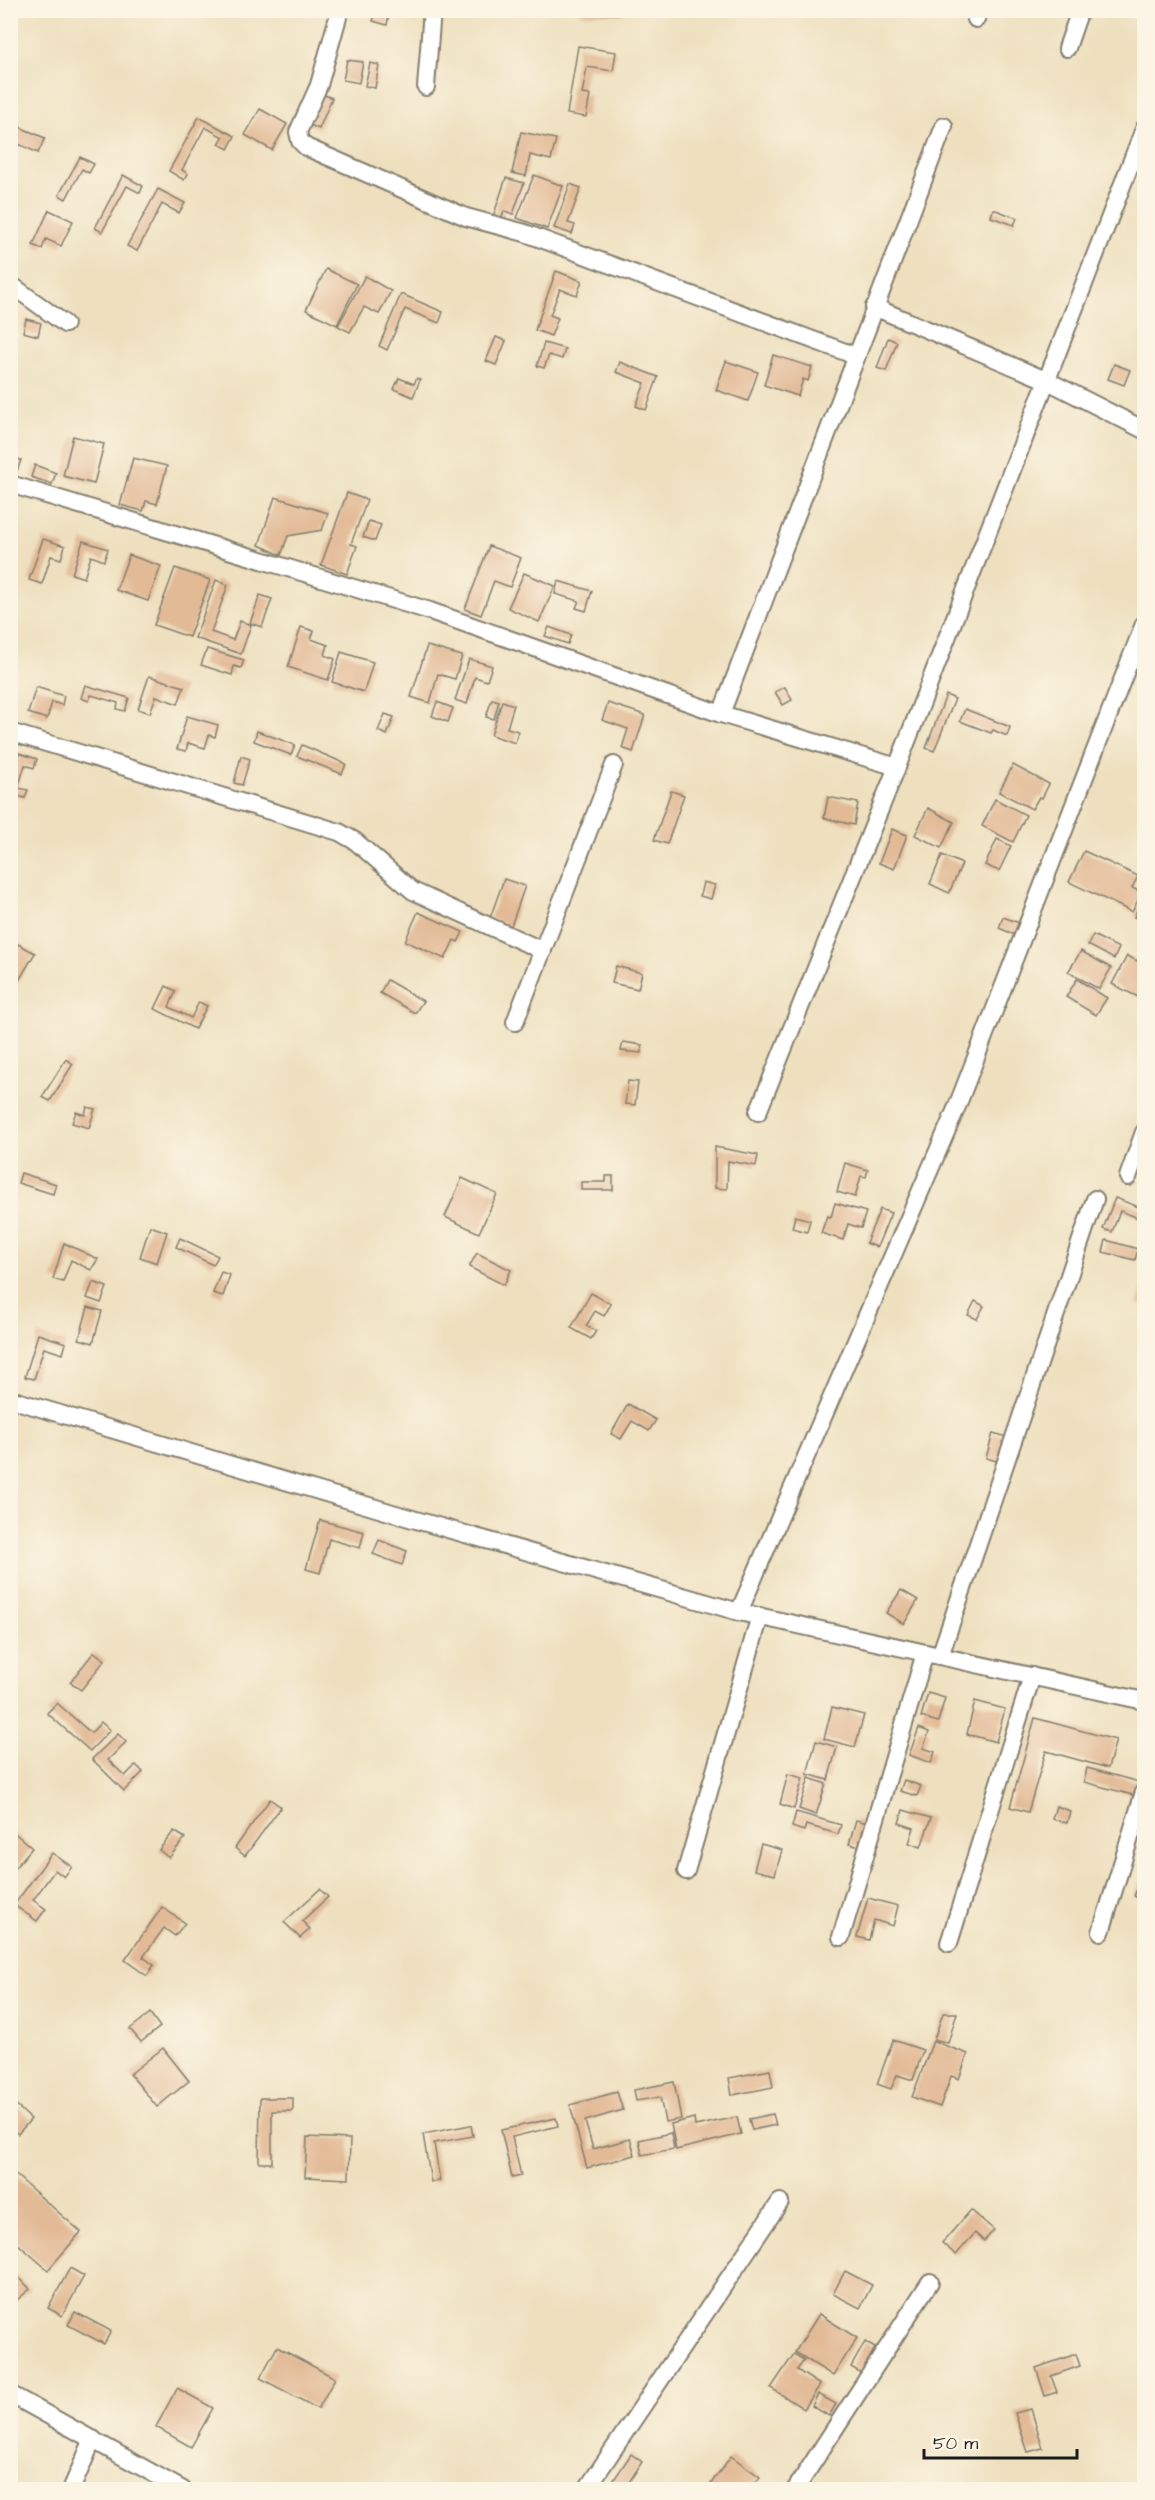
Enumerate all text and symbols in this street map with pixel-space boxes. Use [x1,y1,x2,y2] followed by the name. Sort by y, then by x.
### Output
[924,2422,1077,2460] scale bar
[933,2431,978,2456] text: 50 m

